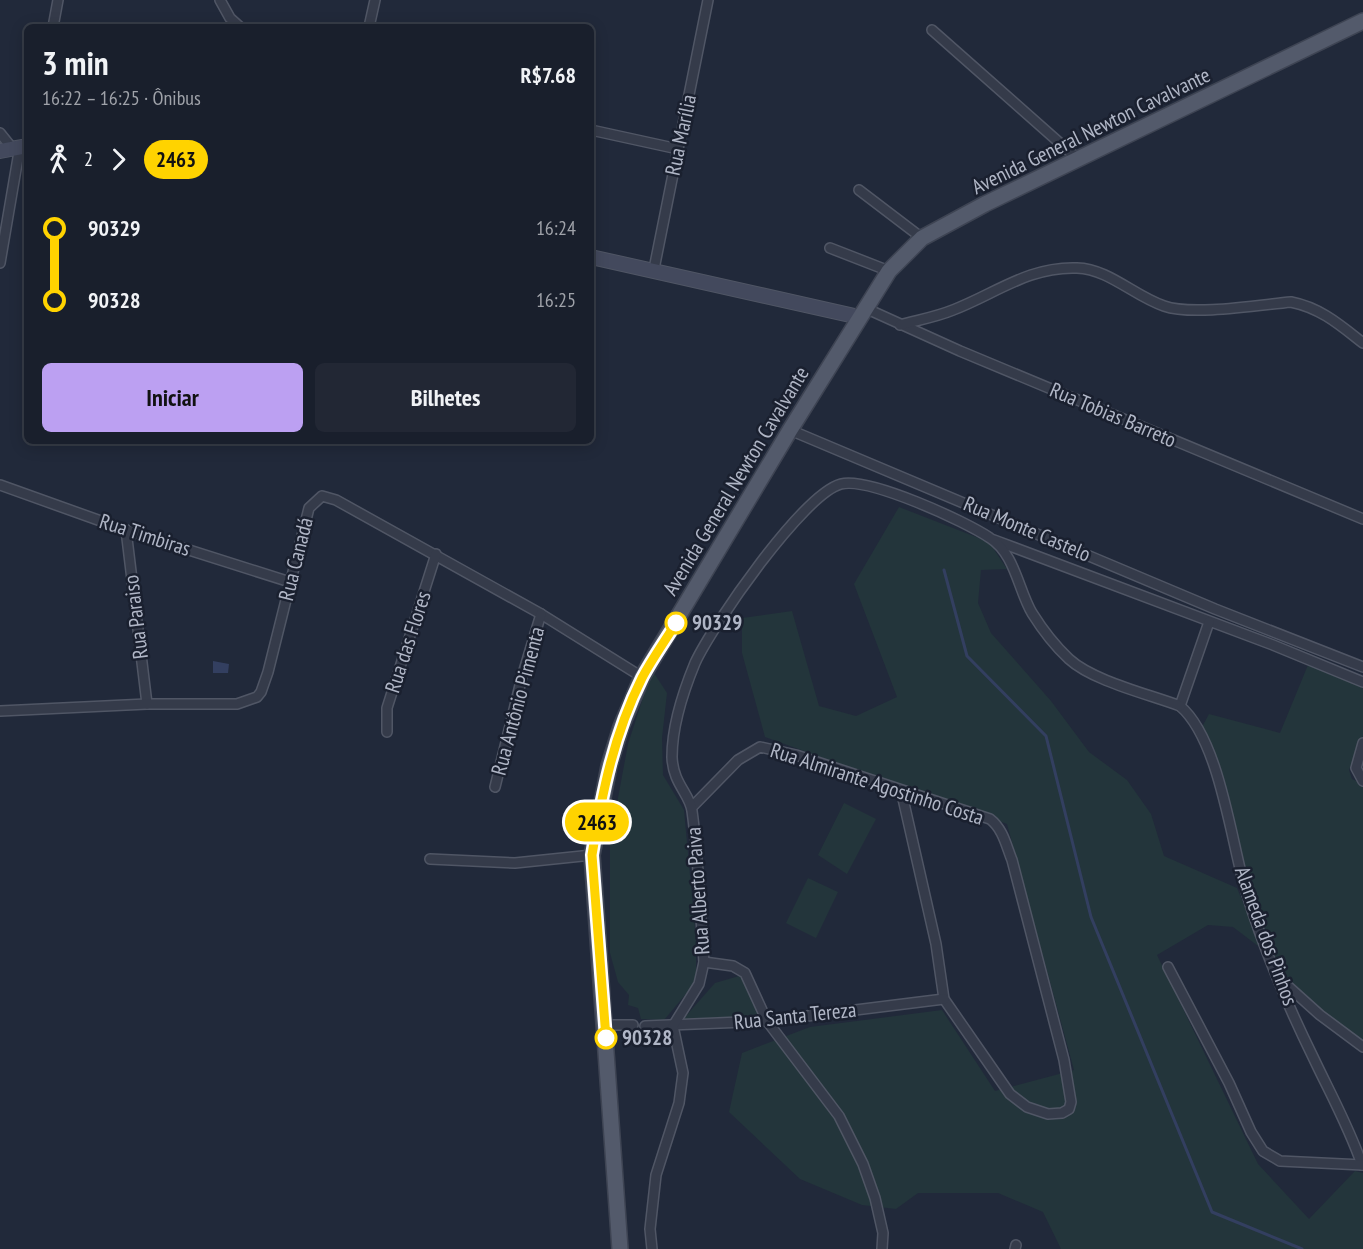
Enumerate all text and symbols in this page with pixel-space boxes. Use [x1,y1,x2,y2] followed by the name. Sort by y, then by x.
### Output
[42,41,109,84] text: 3 min
[520,61,576,89] text: R$7.68
[967,61,1214,200] street label: Avenida General Newton Cavalvante
[42,85,201,111] text: 16:22 – 16:25 · Ônibus
[659,92,702,178] street label: Rua Marília
[42,143,75,176] icon: walk
[102,143,135,176] icon: forward
[84,146,93,172] text: 2
[156,146,196,173] text: 2463
[88,214,141,242] text: 90329
[536,215,576,241] text: 16:24
[88,286,141,314] text: 90328
[536,287,576,313] text: 16:25
[657,362,815,600] street label: Avenida General Newton Cavalvante
[42,363,303,432] button: Iniciar
[315,363,576,432] button: Bilhetes
[1046,376,1180,453] street label: Rua Tobias Barreto
[960,490,1095,567] street label: Rua Monte Castelo
[96,507,194,562] street label: Rua Timbiras
[272,514,319,603] street label: Rua Canadá
[117,574,154,661] street label: Rua Paraiso
[378,588,437,696] street label: Rua das Flores
[692,609,742,636] place label: 90329
[665,612,687,634] marker: 90329
[485,624,550,778] street label: Rua Antônio Pimenta
[767,736,987,831] street label: Rua Almirante Agostinho Costa
[555,802,639,842] line badge: 2463
[577,809,617,836] text: 2463
[680,826,715,956] street label: Rua Alberto Paiva
[1229,863,1304,1009] street label: Alameda dos Pinhos
[732,996,857,1035] street label: Rua Santa Tereza
[622,1024,672,1051] place label: 90328
[595,1027,617,1049] marker: 90328

